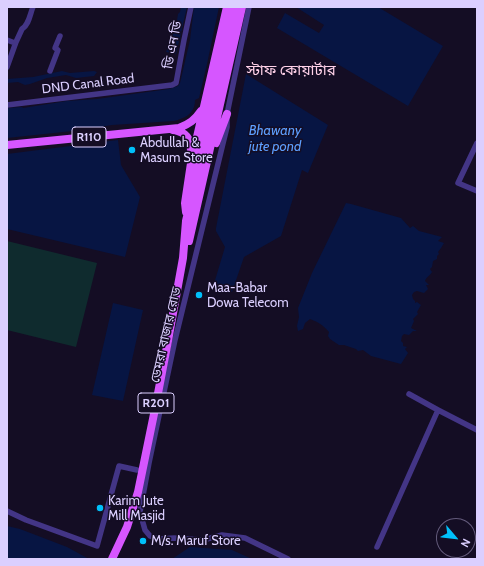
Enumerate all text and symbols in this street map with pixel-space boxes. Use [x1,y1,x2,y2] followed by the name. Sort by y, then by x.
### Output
[161,20,185,70] street label: ডি এন ডি
[246,62,336,80] district label: স্টাফ কোয়ার্টার
[41,71,135,97] street label: DND Canal Road
[249,123,301,156] water label: Bhawany jute pond
[72,127,106,147] road number: R110
[140,135,213,166] place label: Abdullah & Masum Store
[127,145,137,155] marker: Abdullah & Masum Store
[207,280,289,311] place label: Maa-Babar Dowa Telecom
[147,286,185,384] street label: ডেমরা বাজার রোড
[194,290,204,300] marker: Maa-Babar Dowa Telecom
[138,393,174,413] road number: R201
[108,493,165,524] place label: Karim Jute Mill Masjid
[95,503,105,513] marker: Karim Jute Mill Masjid
[436,518,476,558] north arrow
[151,533,241,549] place label: M/s. Maruf Store
[138,536,148,546] marker: M/s. Maruf Store
[458,536,474,550] text: N

